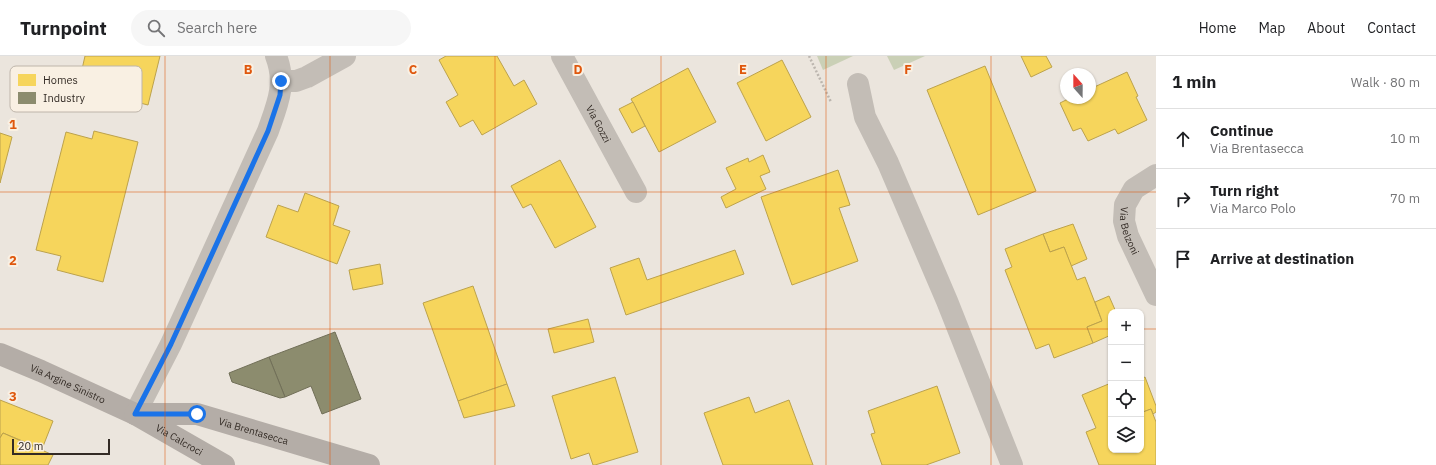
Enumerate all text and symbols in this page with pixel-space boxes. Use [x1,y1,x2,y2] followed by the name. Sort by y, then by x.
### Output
[131,10,411,46] search box
[20,16,107,40] text: Turnpoint
[145,17,167,39] icon: search
[177,18,257,37] text: Search here
[1199,19,1236,37] text: Home
[1258,19,1285,37] text: Map
[1307,19,1345,37] text: About
[1367,19,1416,37] text: Contact
[244,61,253,78] text: B
[409,61,418,78] text: C
[573,61,583,78] text: D
[739,61,747,78] text: E
[904,61,912,78] text: F
[10,66,142,112] legend
[1060,68,1096,104] north arrow
[1172,71,1216,93] text: 1 min
[272,72,290,90] route end
[43,73,78,87] text: Homes
[1351,74,1420,91] text: Walk · 80 m
[43,91,86,105] text: Industry
[583,103,614,145] street label: Via Gozzi
[9,116,17,133] text: 1
[1210,121,1274,140] text: Continue
[1172,128,1194,150] icon: ahead
[1390,130,1420,147] text: 10 m
[1210,140,1304,157] text: Via Brentasecca
[1210,181,1279,200] text: Turn right
[1172,188,1194,210] icon: right
[1390,190,1420,207] text: 70 m
[1210,200,1296,217] text: Via Marco Polo
[1117,206,1142,257] street label: Via Belzoni
[1172,248,1194,270] icon: arrive
[1210,249,1354,268] text: Arrive at destination
[9,252,17,269] text: 2
[1108,309,1144,453] map controls
[1108,309,1144,345] button: +
[1108,345,1144,381] button: −
[28,361,108,406] street label: Via Argine Sinistro
[1108,381,1144,417] button: locate
[9,388,17,405] text: 3
[188,405,206,423] route start
[217,414,291,447] street label: Via Brentasecca
[1108,417,1144,453] button: layers
[153,421,205,458] street label: Via Calcroci
[12,437,110,456] scale bar
[18,439,43,453] text: 20 m

